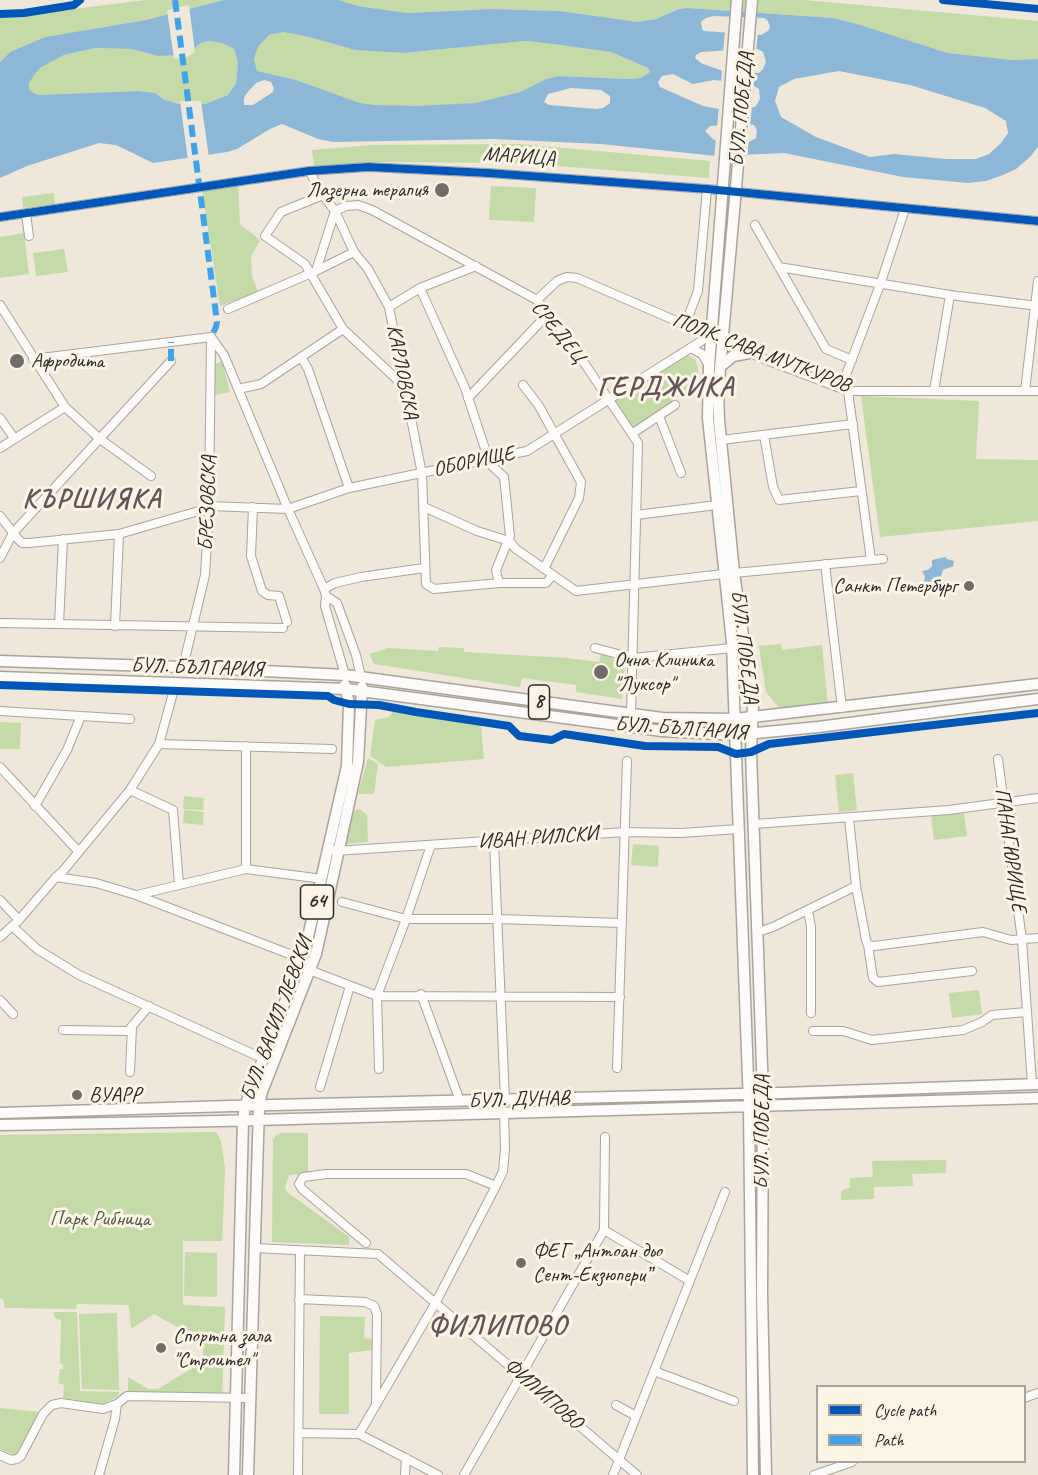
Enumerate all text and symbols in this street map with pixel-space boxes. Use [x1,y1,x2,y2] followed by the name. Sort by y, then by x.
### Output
[724,51,760,167] street label: БУЛ. ПОБЕДА
[482,142,556,172] street label: МАРИЦА
[306,177,428,203] place label: Лазерна терапия
[433,181,451,199] marker: Лазерна терапия
[525,296,591,368] street label: СРЕДЕЦ
[669,308,853,398] street label: ПОЛК. САВА МУТКУРОВ
[381,323,423,421] street label: КАРЛОВСКА
[31,348,104,374] place label: Афродита
[8,352,26,370] marker: Афродита
[593,372,739,404] district label: ГЕРДЖИКА
[431,441,517,483] street label: ОБОРИЩЕ
[194,455,222,551] street label: БРЕЗОВСКА
[21,484,163,516] district label: КЪРШИЯКА
[833,573,957,599] place label: Санкт Петербург
[962,579,976,593] marker: Санкт Петербург
[725,589,763,705] street label: БУЛ. ПОБЕДА
[614,647,714,697] place label: Очна Клиника "Луксор"
[131,653,263,683] street label: БУЛ. БЪЛГАРИЯ
[592,663,610,681] marker: Очна Клиника "Луксор"
[528,685,550,719] road number: 8
[614,712,748,746] street label: БУЛ. БЪЛГАРИЯ
[989,786,1031,914] street label: ПАНАГЮРИЩЕ
[477,821,599,855] street label: ИВАН РИЛСКИ
[300,885,334,919] road number: 64
[236,934,318,1104] street label: БУЛ. ВАСИЛ ЛЕВСКИ
[749,1075,775,1189] street label: БУЛ. ПОБЕДА
[89,1082,141,1108] place label: ВУАРР
[468,1086,570,1114] street label: БУЛ. ДУНАВ
[70,1088,84,1102] marker: ВУАРР
[50,1206,150,1232] park label: Парк Рибница
[533,1238,662,1288] place label: ФЕГ „Антоан дьо Сент-Екзюпери”
[514,1256,528,1270] marker: ФЕГ „Антоан дьо Сент-Екзюпери”
[427,1311,569,1343] district label: ФИЛИПОВО
[173,1323,271,1373] place label: Спортна зала "Строител"
[154,1341,168,1355] marker: Спортна зала "Строител"
[499,1353,587,1435] street label: ФИЛИПОВО
[816,1385,1026,1463] legend
[874,1399,936,1421] text: Cycle path
[874,1429,904,1451] text: Path

